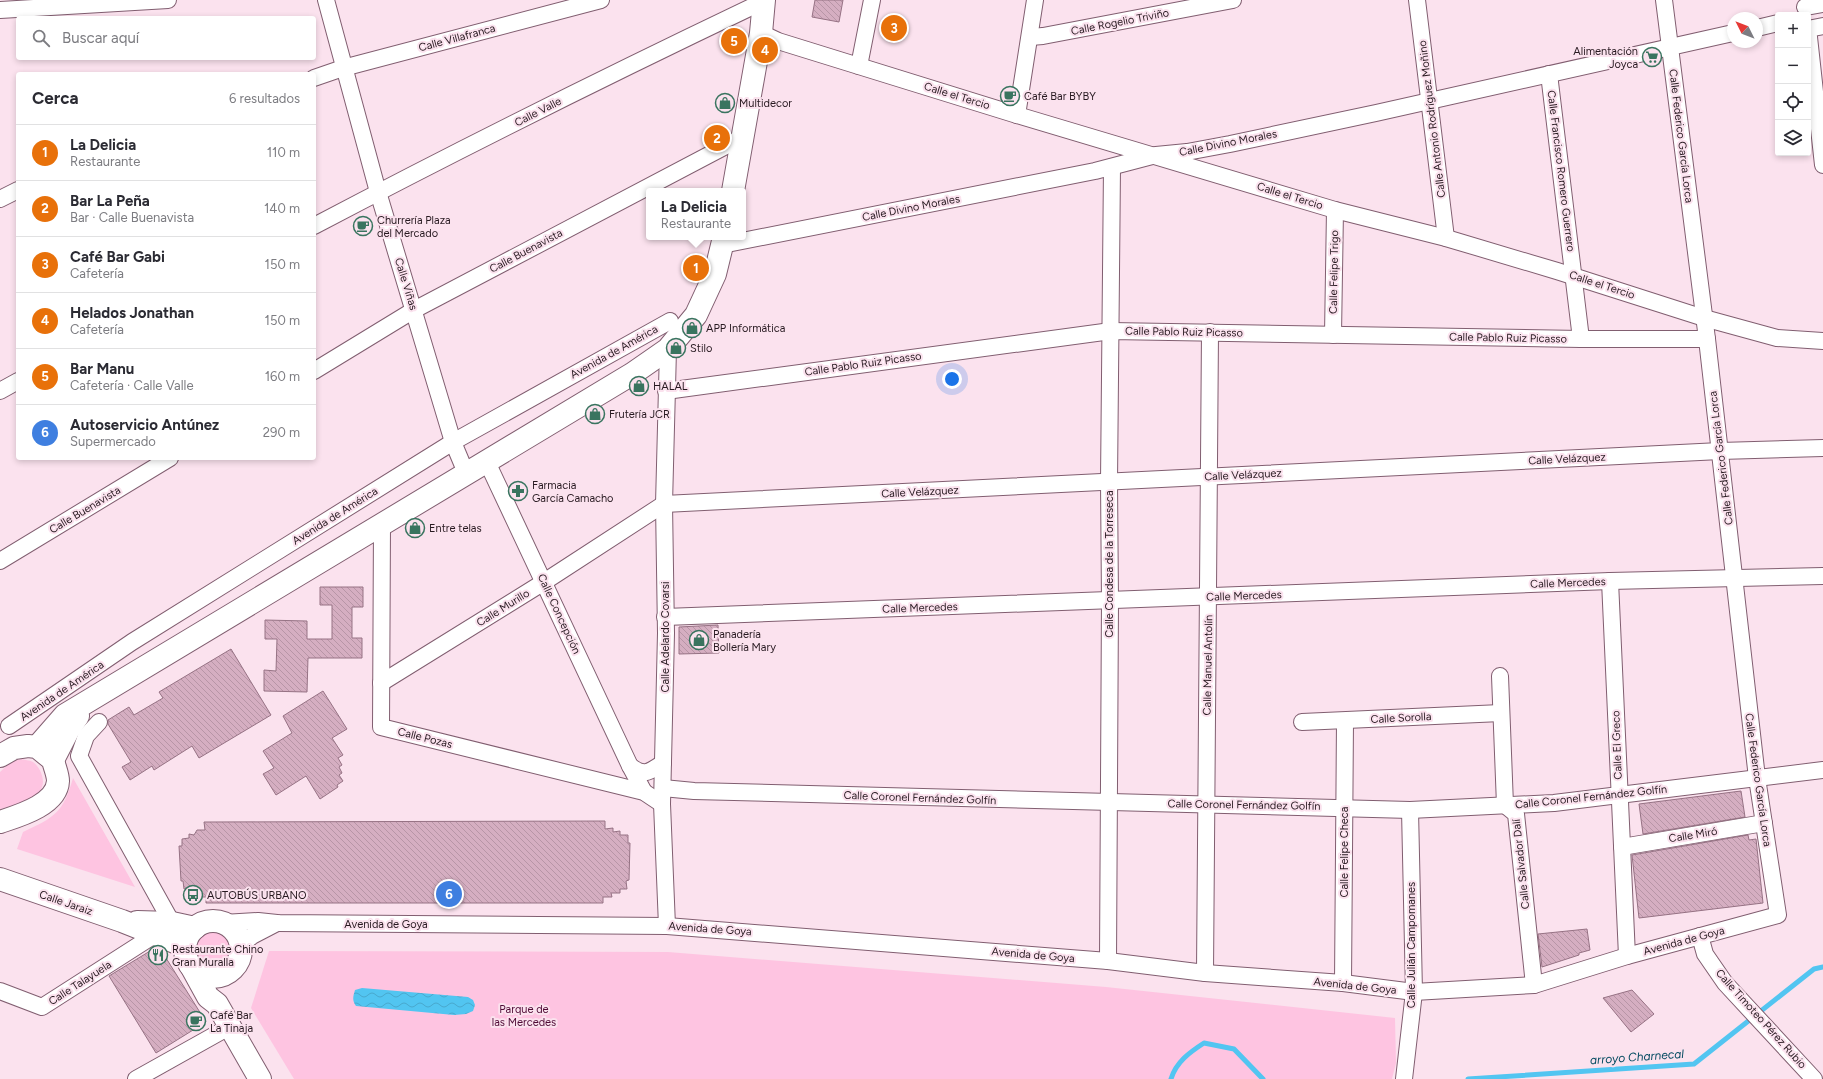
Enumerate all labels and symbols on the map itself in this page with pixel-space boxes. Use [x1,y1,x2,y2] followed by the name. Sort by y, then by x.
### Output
[1070,6,1170,38] street label: Calle Rogelio Triviño
[1727,12,1763,48] north arrow
[881,13,907,43] pin: 3
[417,22,497,54] street label: Calle Villafranca
[721,26,747,56] pin: 5
[752,35,778,65] pin: 4
[1416,40,1448,198] street label: Calle Antonio Rodríguez Moñino
[1573,45,1638,71] place label: Alimentación Joyca
[1641,46,1663,68] supermarket icon: Alimentación Joyca
[1666,68,1696,204] street label: Calle Federico García Lorca
[922,80,992,112] street label: Calle el Tercio
[999,85,1021,107] cafe icon: Café Bar BYBY
[1024,90,1096,103] place label: Café Bar BYBY
[1545,90,1577,252] street label: Calle Francisco Romero Guerrero
[714,92,736,114] shop icon: Multidecor
[512,95,564,129] street label: Calle Valle
[739,97,792,110] place label: Multidecor
[704,123,730,153] pin: 2
[1178,127,1278,159] street label: Calle Divino Morales
[1255,180,1325,212] street label: Calle el Tercio
[861,192,961,224] street label: Calle Divino Morales
[377,214,451,240] place label: Churrería Plaza del Mercado
[352,215,374,237] cafe icon: Churrería Plaza del Mercado
[487,226,565,276] street label: Calle Buenavista
[1327,230,1341,314] street label: Calle Felipe Trigo
[683,253,709,283] pin: 1
[392,256,420,312] street label: Calle Viñas
[1568,268,1636,302] street label: Calle el Tercio
[681,317,703,339] shop icon: APP Informática
[706,322,785,335] place label: APP Informática
[568,323,660,381] street label: Avenida de América
[1125,324,1243,340] street label: Calle Pablo Ruiz Picasso
[1449,330,1567,346] street label: Calle Pablo Ruiz Picasso
[665,337,687,359] shop icon: Stilo
[690,342,712,355] place label: Stilo
[804,349,922,379] street label: Calle Pablo Ruiz Picasso
[942,369,962,389] your location
[628,375,650,397] shop icon: HALAL
[653,380,688,393] place label: HALAL
[1706,390,1736,526] street label: Calle Federico García Lorca
[584,403,606,425] shop icon: Frutería JCR
[609,408,670,421] place label: Frutería JCR
[1528,450,1606,468] street label: Calle Velázquez
[1204,466,1282,484] street label: Calle Velázquez
[532,479,614,505] place label: Farmacia García Camacho
[507,480,529,502] pharmacy icon: Farmacia García Camacho
[881,483,959,501] street label: Calle Velázquez
[47,484,123,536] street label: Calle Buenavista
[290,484,380,548] street label: Avenida de América
[1103,490,1116,638] street label: Calle Condesa de la Torreseca
[404,517,426,539] shop icon: Entre telas
[429,522,482,535] place label: Entre telas
[535,572,583,656] street label: Calle Concepción
[1530,575,1606,591] street label: Calle Mercedes
[659,582,672,692] street label: Calle Adelardo Covarsi
[474,587,532,629] street label: Calle Murillo
[1206,588,1282,604] street label: Calle Mercedes
[882,600,958,616] street label: Calle Mercedes
[1201,615,1215,715] street label: Calle Manuel Antolín
[713,628,776,654] place label: Panadería Bollería Mary
[688,629,710,651] shop icon: Panadería Bollería Mary
[18,658,106,724] street label: Avenida de América
[1370,710,1432,726] street label: Calle Sorolla
[1609,710,1625,780] street label: Calle El Greco
[1742,712,1774,848] street label: Calle Federico García Lorca
[396,725,454,751] street label: Calle Pozas
[1514,783,1668,811] street label: Calle Coronel Fernández Golfín
[843,789,997,807] street label: Calle Coronel Fernández Golfín
[1168,797,1320,813] street label: Calle Coronel Fernández Golfín
[1338,807,1351,897] street label: Calle Felipe Checa
[1510,818,1532,910] street label: Calle Salvador Dalí
[1668,825,1718,845] street label: Calle Miró
[436,879,462,909] pin: 6
[1405,882,1418,1008] street label: Calle Julián Campomanes
[182,884,204,906] bus stop icon: AUTOBÚS URBANO
[38,888,94,918] street label: Calle Jaraiz
[207,888,307,902] place label: AUTOBÚS URBANO
[344,918,428,931] street label: Avenida de Goya
[668,920,752,938] street label: Avenida de Goya
[1642,924,1726,958] street label: Avenida de Goya
[172,943,263,969] place label: Restaurante Chino Gran Muralla
[147,944,169,966] restaurant icon: Restaurante Chino Gran Muralla
[991,945,1075,965] street label: Avenida de Goya
[46,958,114,1008] street label: Calle Talayuela
[1713,967,1809,1071] street label: Calle Timoteo Pérez Rubio
[1313,975,1397,997] street label: Avenida de Goya
[492,1003,556,1029] park label: Parque de las Mercedes
[210,1009,253,1035] place label: Café Bar La Tinaja
[185,1010,207,1032] cafe icon: Café Bar La Tinaja
[1590,1047,1685,1067] water label: arroyo Charnecal

